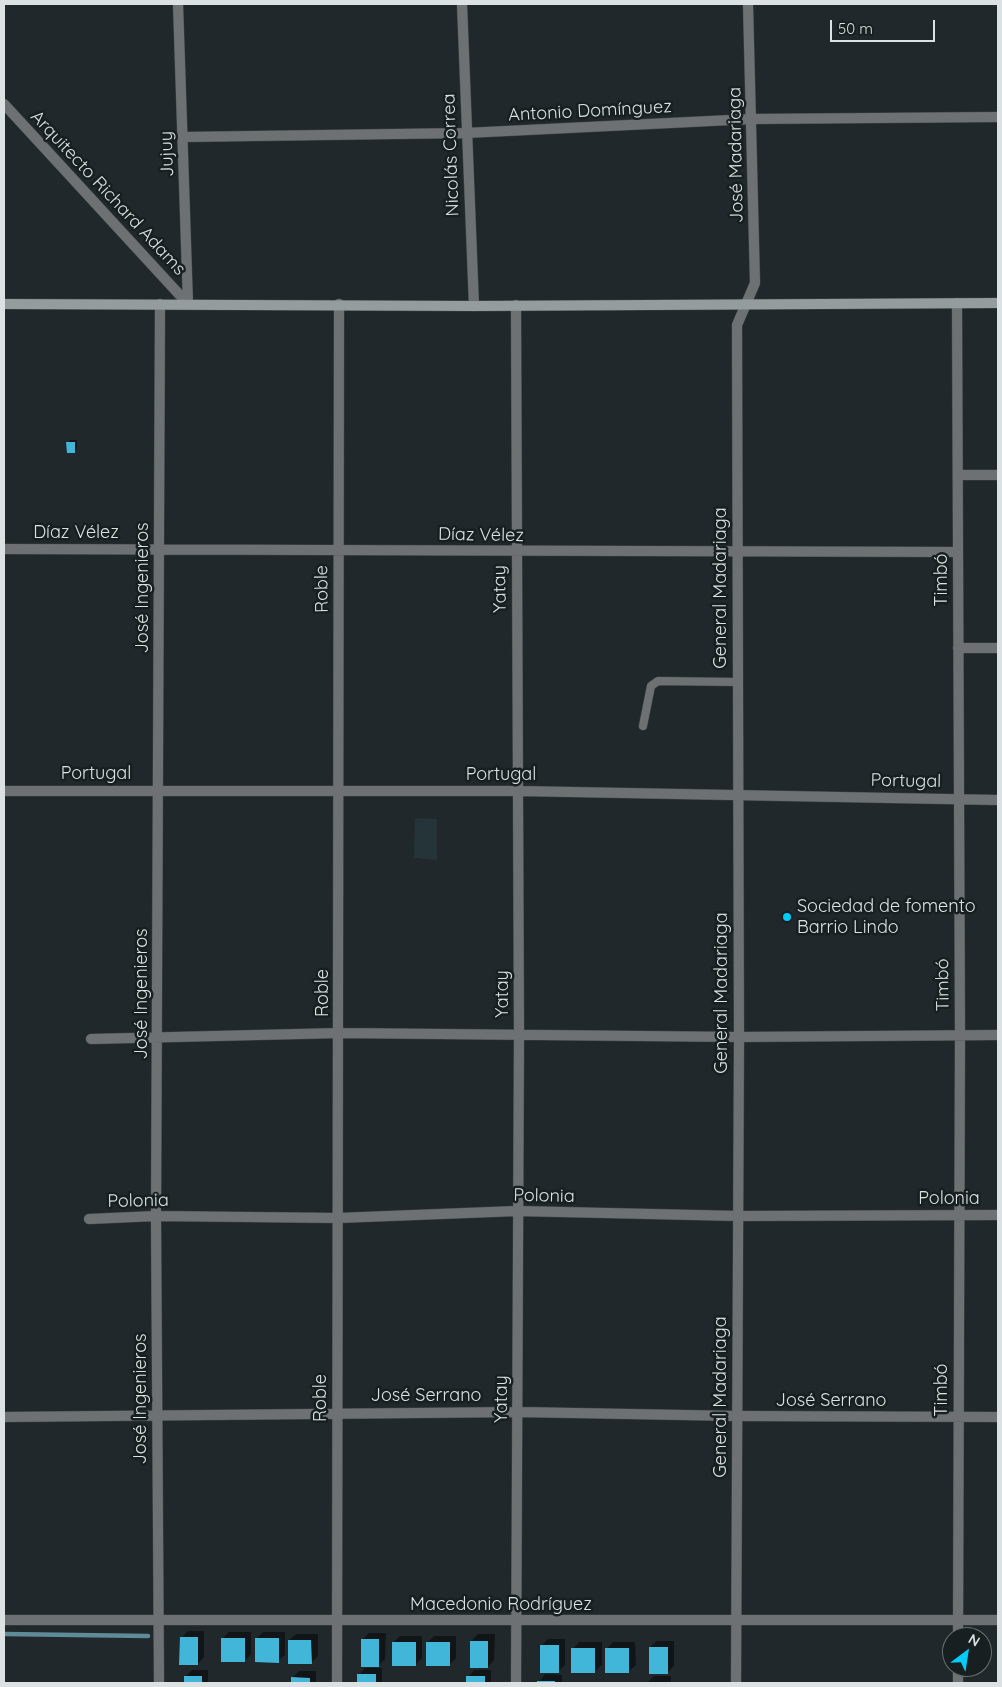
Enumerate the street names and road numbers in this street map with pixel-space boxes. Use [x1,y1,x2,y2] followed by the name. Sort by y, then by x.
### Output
[724,87,748,223] street label: José Madariaga
[438,93,464,217] street label: Nicolás Correa
[508,96,672,126] street label: Antonio Domínguez
[26,106,190,280] street label: Arquitecto Richard Adams
[155,131,179,177] street label: Jujuy
[710,507,732,669] street label: General Madariaga
[33,522,119,544] street label: Díaz Vélez
[132,523,154,653] street label: José Ingenieros
[438,523,524,547] street label: Díaz Vélez
[931,554,953,606] street label: Timbó
[311,565,333,613] street label: Roble
[489,565,511,613] street label: Yatay
[61,763,131,785] street label: Portugal
[466,764,536,786] street label: Portugal
[870,770,942,792] street label: Portugal
[711,912,733,1074] street label: General Madariaga
[131,929,153,1059] street label: José Ingenieros
[932,958,954,1012] street label: Timbó
[312,969,334,1017] street label: Roble
[492,970,514,1018] street label: Yatay
[513,1185,575,1207] street label: Polonia
[918,1188,980,1210] street label: Polonia
[107,1190,169,1212] street label: Polonia
[710,1316,732,1478] street label: General Madariaga
[130,1334,152,1464] street label: José Ingenieros
[931,1364,953,1416] street label: Timbó
[310,1374,332,1422] street label: Roble
[491,1375,513,1423] street label: Yatay
[371,1385,481,1407] street label: José Serrano
[776,1390,886,1412] street label: José Serrano
[410,1594,592,1616] street label: Macedonio Rodríguez

